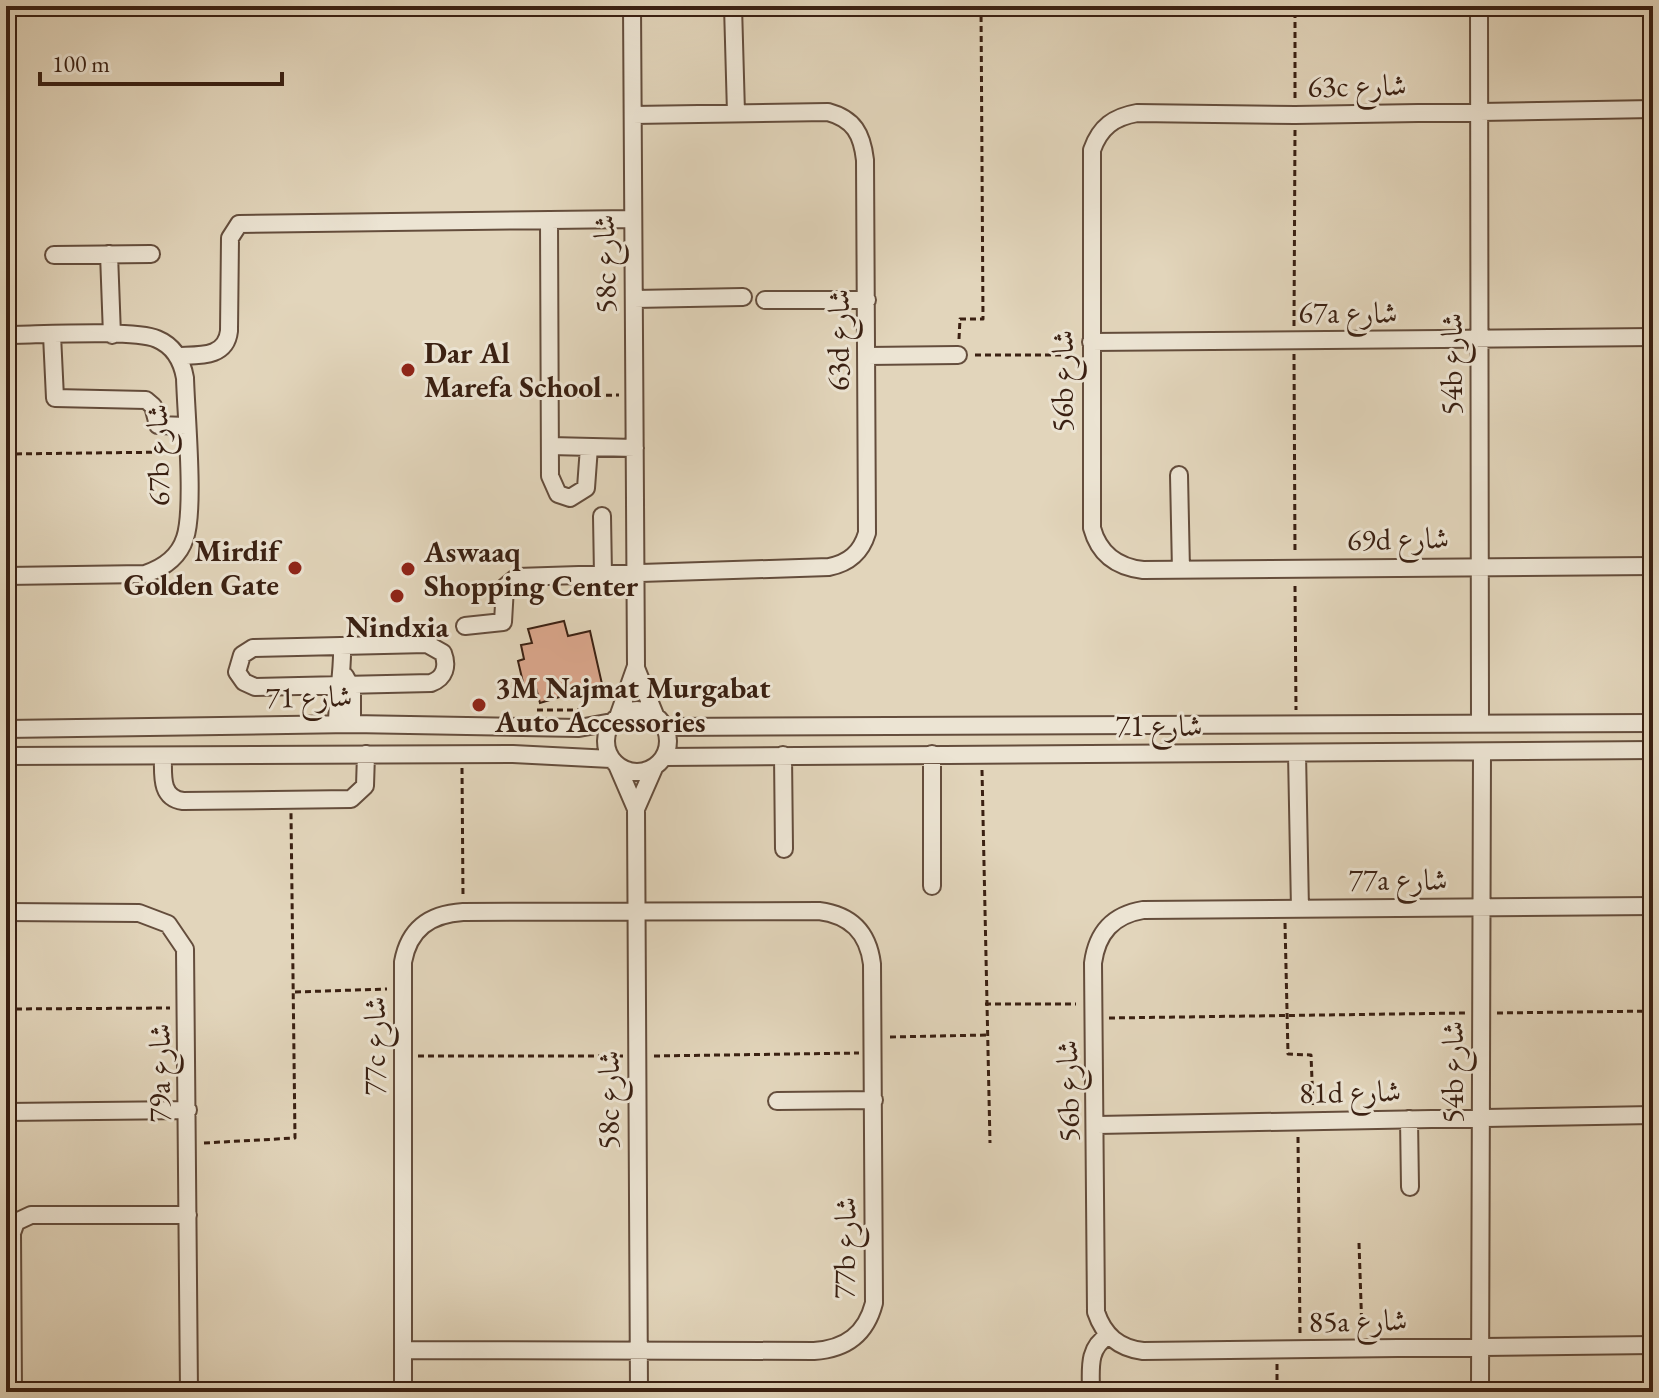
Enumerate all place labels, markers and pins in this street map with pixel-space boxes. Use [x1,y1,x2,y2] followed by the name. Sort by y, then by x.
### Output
[424,333,602,406] place label: Dar Al Marefa School
[399,361,417,379] marker: Dar Al Marefa School
[124,531,283,604] place label: Mirdif Golden Gate
[423,532,639,605] place label: Aswaaq Shopping Center
[286,559,304,577] marker: Mirdif Golden Gate
[399,560,417,578] marker: Aswaaq Shopping Center
[388,587,406,605] marker: Nindxia
[345,607,449,646] place label: Nindxia
[494,668,771,741] place label: 3M Najmat Murgabat Auto Accessories
[470,696,488,714] marker: 3M Najmat Murgabat Auto Accessories

